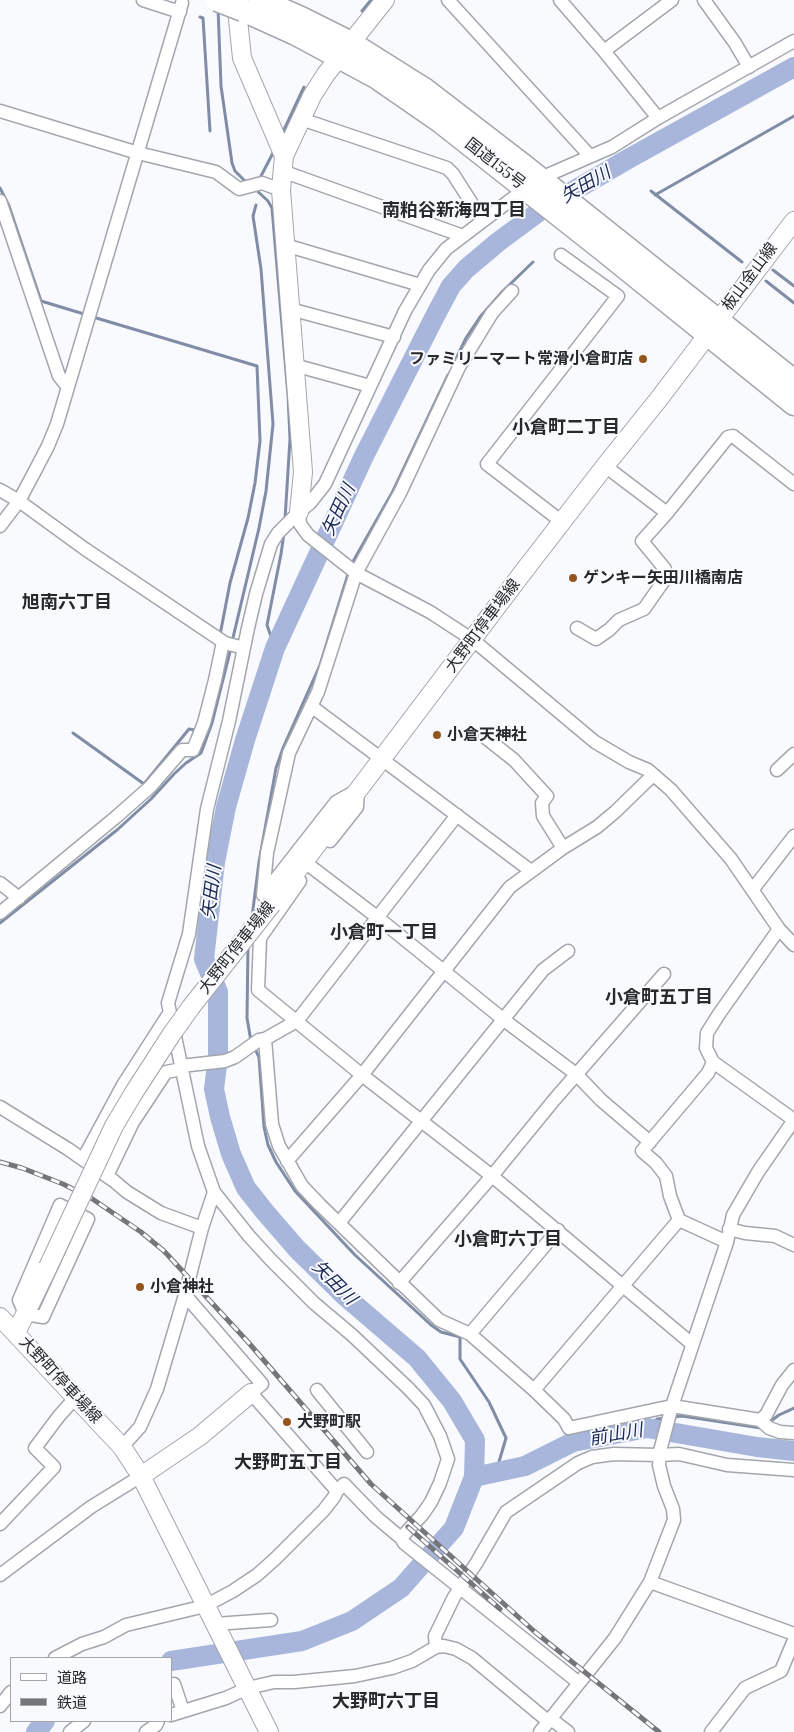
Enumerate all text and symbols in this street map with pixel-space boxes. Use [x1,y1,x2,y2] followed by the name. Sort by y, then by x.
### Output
[461,134,529,194] street label: 国道155号
[557,162,615,208] water label: 矢田川
[382,200,526,222] district label: 南粕谷新海四丁目
[718,239,782,315] street label: 板山金山線
[409,349,633,369] place label: ファミリーマート常滑小倉町店
[637,353,649,365] marker: ファミリーマート常滑小倉町店
[512,417,620,439] district label: 小倉町二丁目
[318,481,360,539] water label: 矢田川
[583,568,743,588] place label: ゲンキー矢田川橋南店
[567,572,579,584] marker: ゲンキー矢田川橋南店
[442,575,524,677] street label: 大野町停車場線
[22,592,112,614] district label: 旭南六丁目
[447,725,527,745] place label: 小倉天神社
[431,729,443,741] marker: 小倉天神社
[198,864,226,920] water label: 矢田川
[195,898,279,998] street label: 大野町停車場線
[330,922,438,944] district label: 小倉町一丁目
[605,987,713,1009] district label: 小倉町五丁目
[454,1229,562,1251] district label: 小倉町六丁目
[307,1256,361,1310] water label: 矢田川
[150,1277,214,1297] place label: 小倉神社
[134,1281,146,1293] marker: 小倉神社
[15,1332,105,1428] street label: 大野町停車場線
[297,1412,361,1432] place label: 大野町駅
[281,1416,293,1428] marker: 大野町駅
[588,1420,644,1450] water label: 前山川
[234,1452,342,1474] district label: 大野町五丁目
[10,1657,172,1722] legend
[57,1668,87,1687] text: 道路
[332,1691,440,1713] district label: 大野町六丁目
[57,1693,87,1712] text: 鉄道

